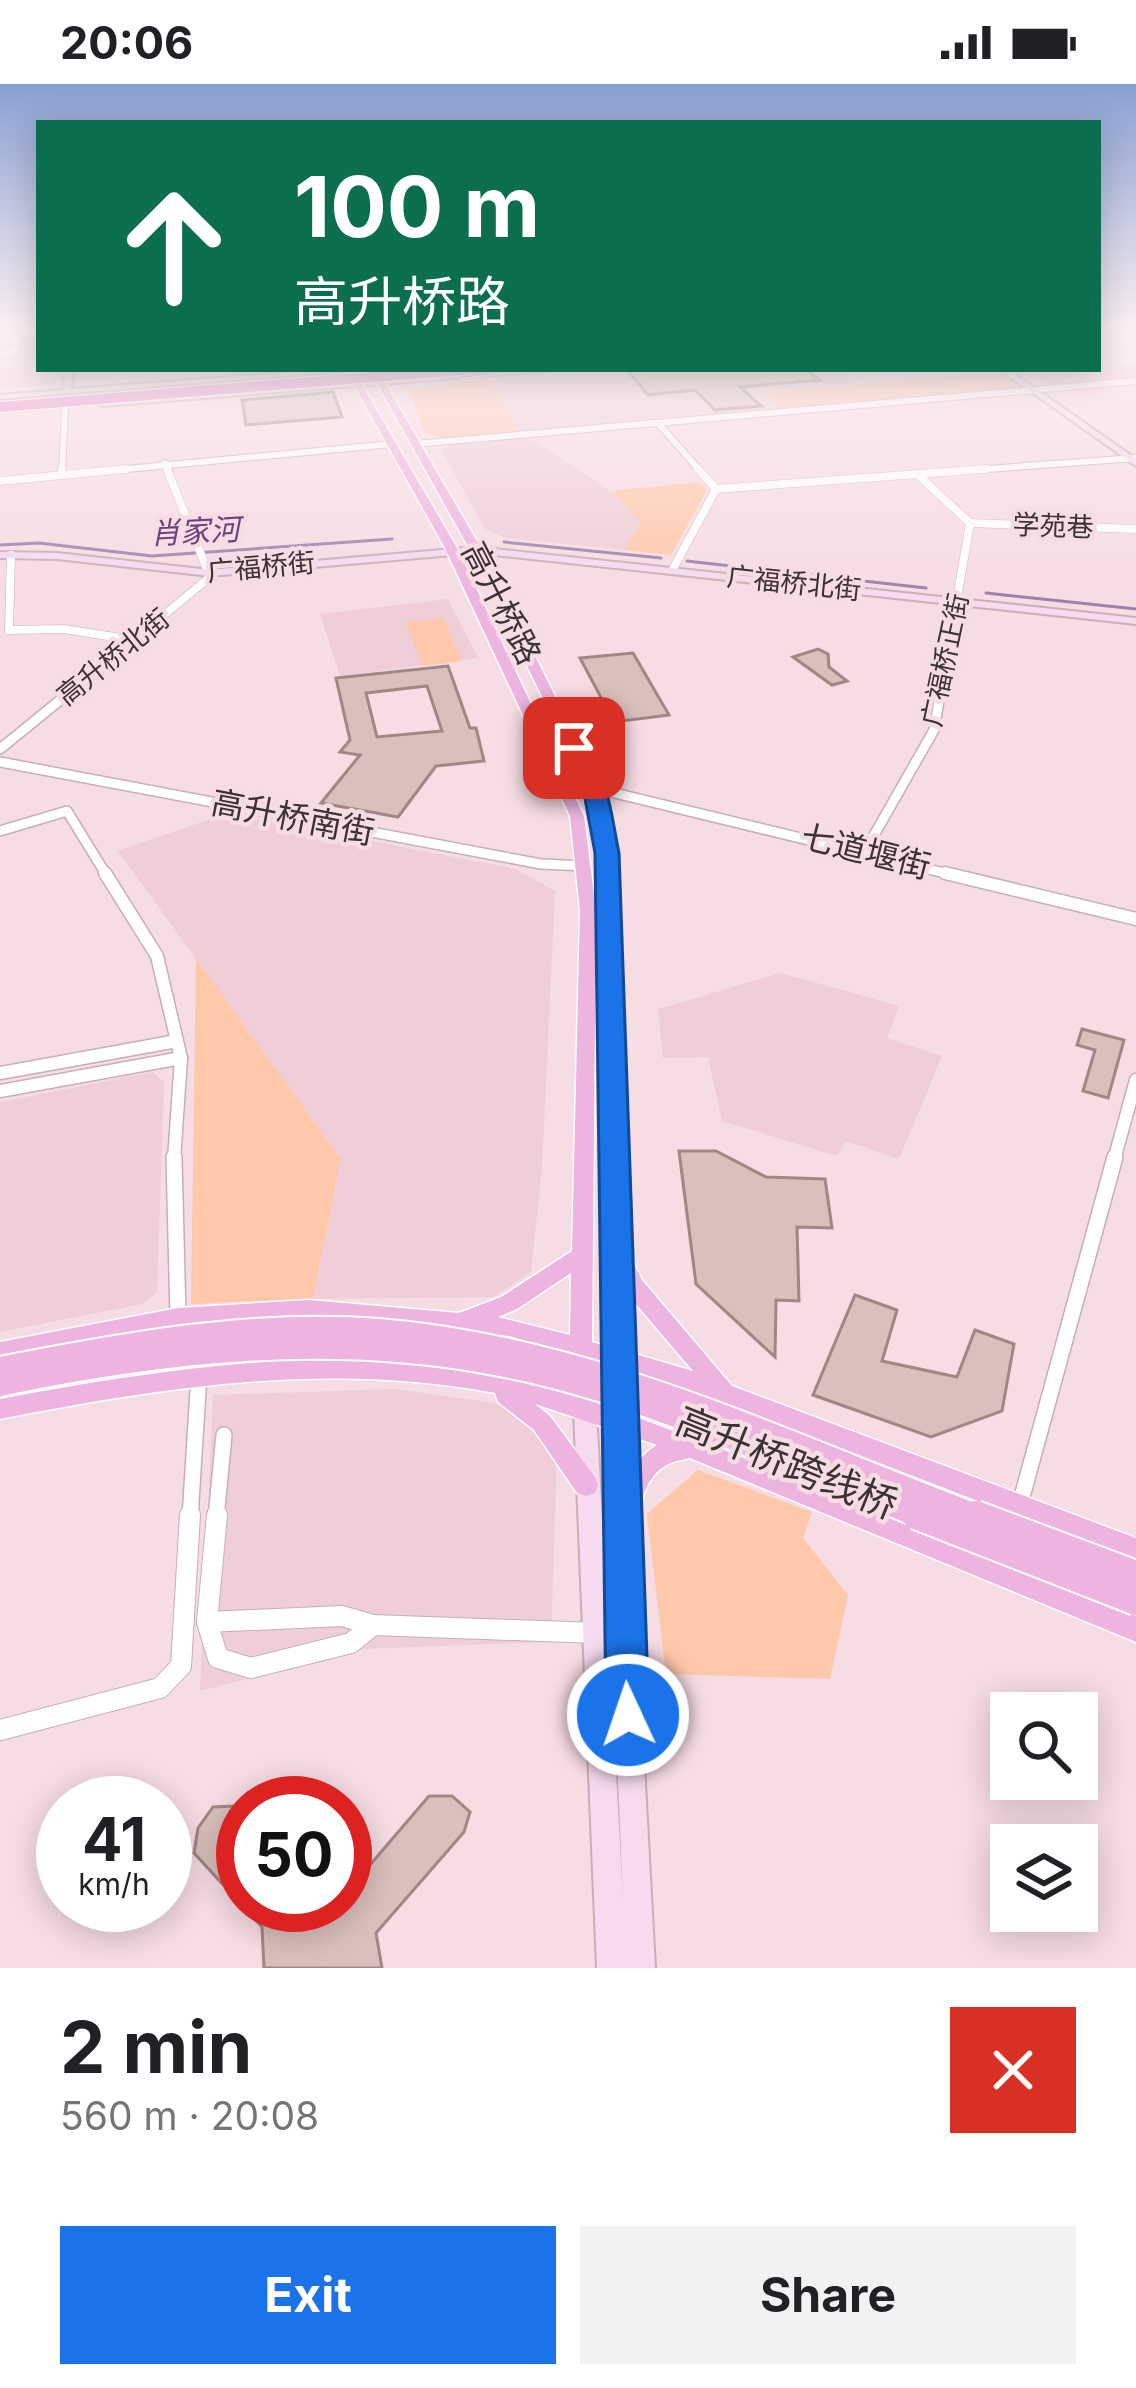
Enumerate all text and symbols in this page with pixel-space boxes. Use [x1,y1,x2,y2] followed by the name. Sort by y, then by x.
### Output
[60,15,193,70] text: 20:06
[294,156,540,257] text: 100 m
[96,168,252,324] icon: ahead
[294,269,510,334] text: 高升桥路
[1012,508,1094,544] street label: 学苑巷
[149,510,246,551] water label: 肖家河
[454,535,550,671] street label: 高升桥路
[206,546,316,588] street label: 广福桥街
[725,560,863,606] street label: 广福桥北街
[915,591,975,729] street label: 广福桥正街
[50,602,176,712] street label: 高升桥北街
[523,697,625,799] pin
[541,715,607,781] icon: arrive
[208,782,378,852] street label: 高升桥南街
[797,816,935,886] street label: 七道堰街
[670,1396,904,1528] street label: 高升桥跨线桥
[565,1652,691,1778] position arrow
[990,1692,1098,1932] map controls
[990,1692,1098,1800] button: search
[216,1776,372,1932] speed limit sign: 50
[82,1803,146,1875] text: 41
[990,1824,1098,1932] button: layers
[78,1866,150,1902] text: km/h
[60,2003,252,2090] text: 2 min
[950,2007,1076,2133] button: close
[60,2092,319,2139] text: 560 m · 20:08
[60,2226,556,2364] button: Exit
[580,2226,1076,2364] button: Share

